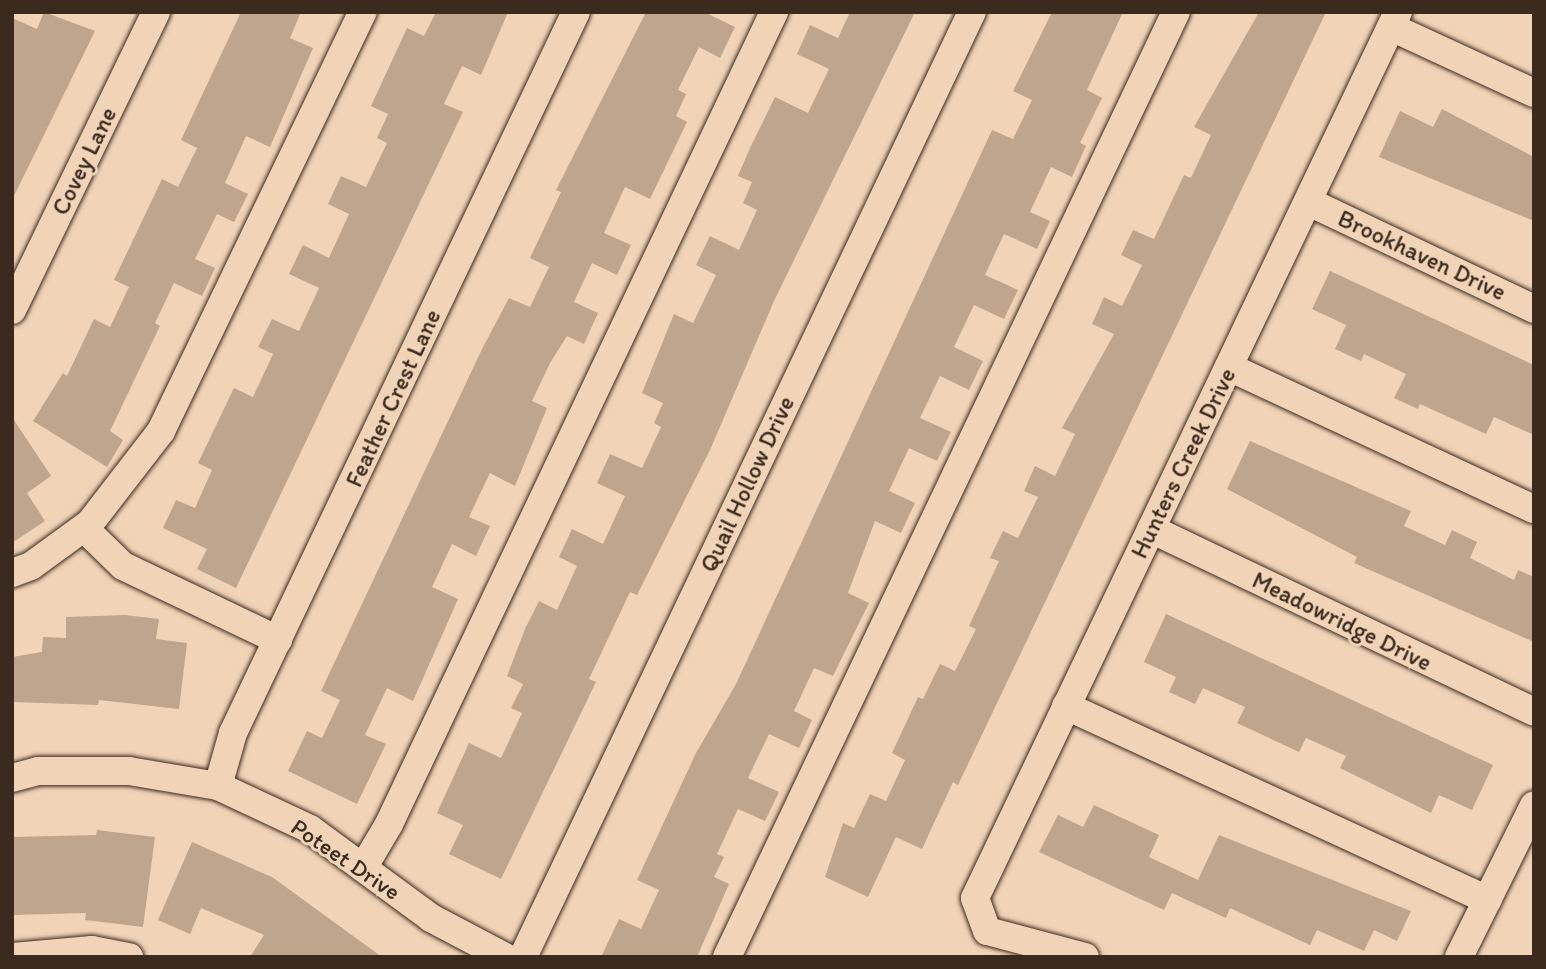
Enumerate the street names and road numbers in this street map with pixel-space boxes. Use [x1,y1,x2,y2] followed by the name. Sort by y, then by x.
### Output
[46,102,122,220] street label: Covey Lane
[1334,204,1510,306] street label: Brookhaven Drive
[339,304,447,492] street label: Feather Crest Lane
[1124,363,1242,563] street label: Hunters Creek Drive
[694,391,800,577] street label: Quail Hollow Drive
[1248,565,1436,677] street label: Meadowridge Drive
[286,812,406,906] street label: Poteet Drive

